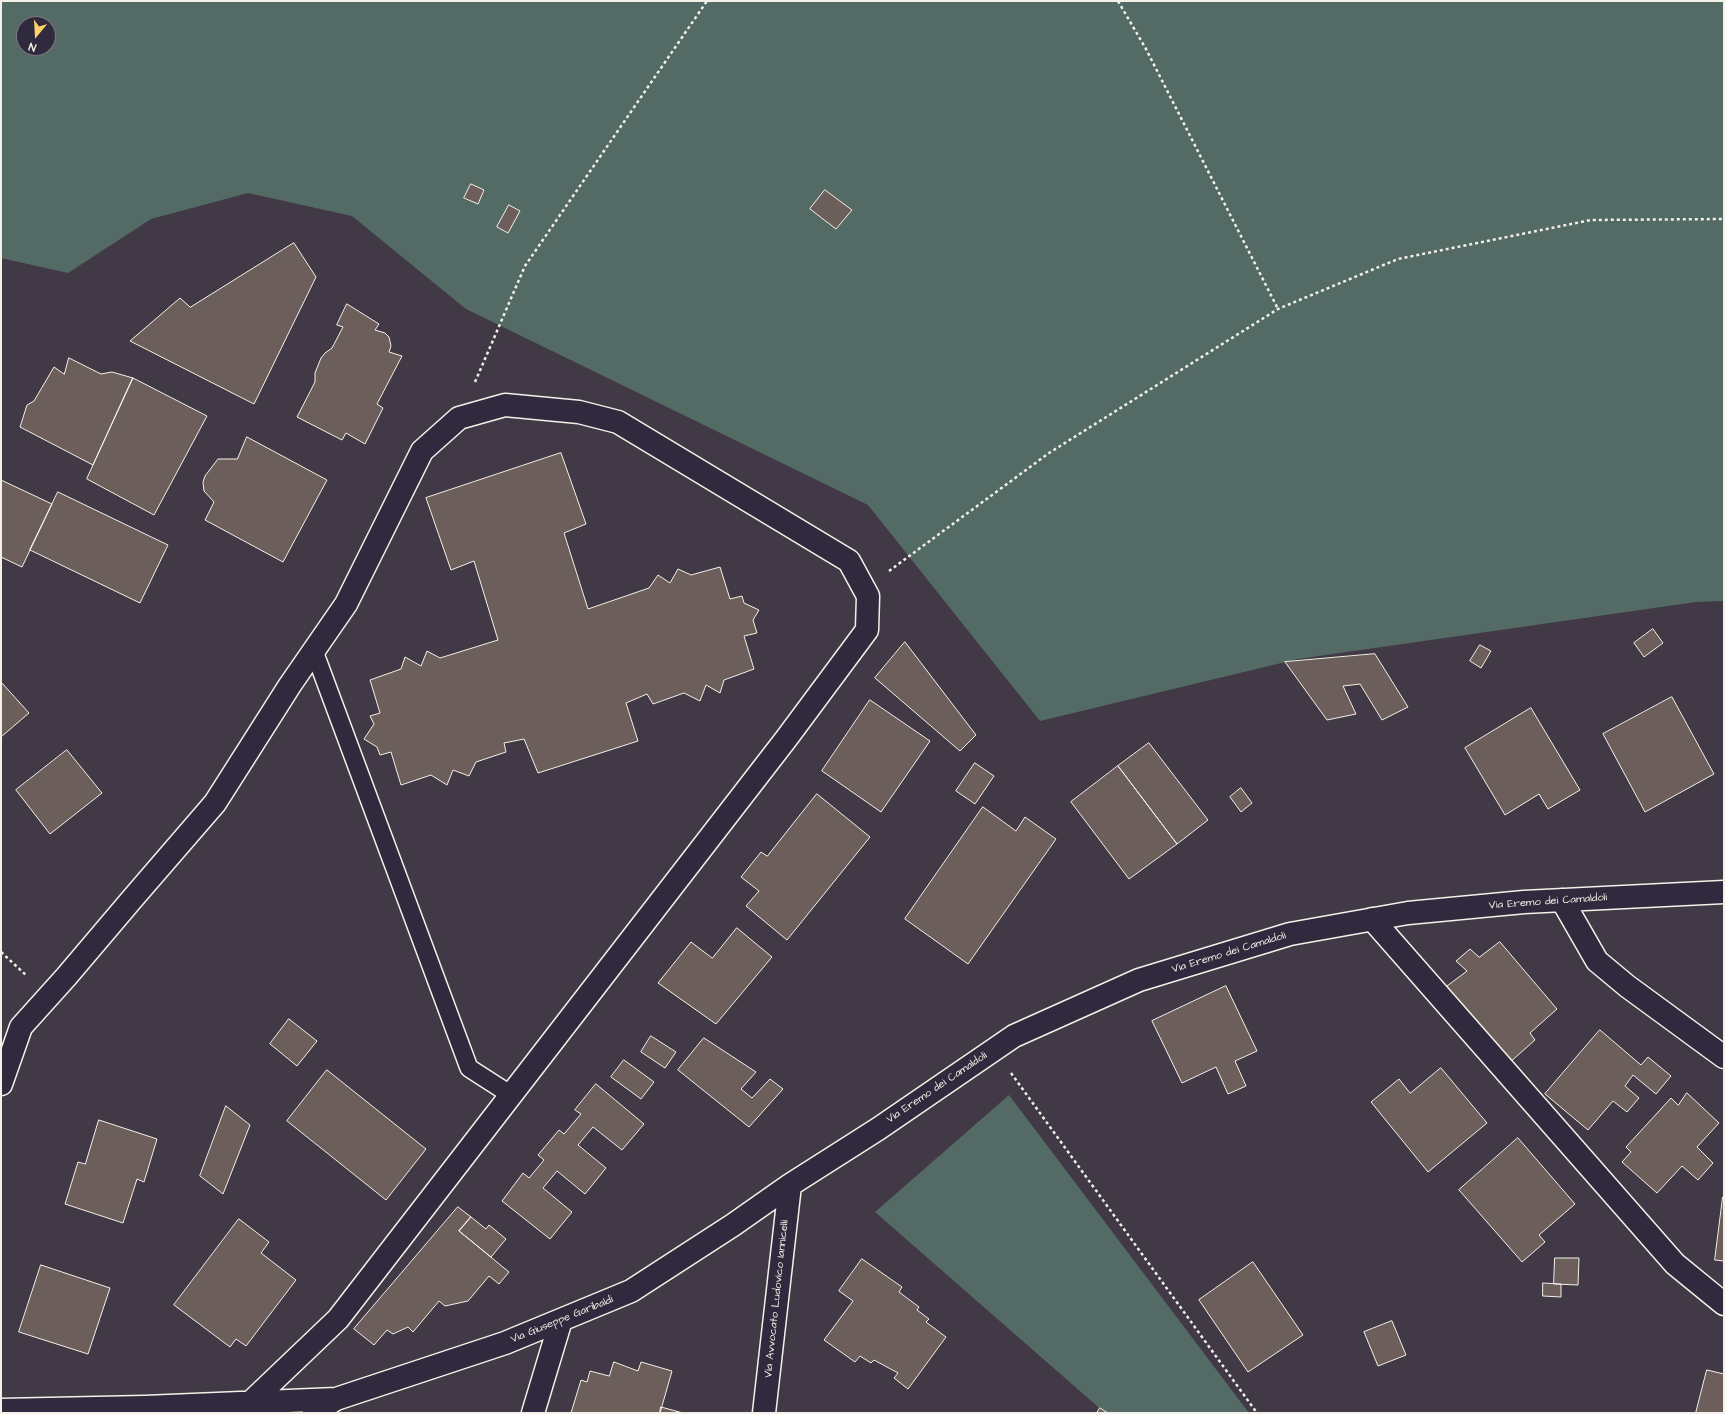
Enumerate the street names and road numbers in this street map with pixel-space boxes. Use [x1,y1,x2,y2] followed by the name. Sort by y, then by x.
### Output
[1488,891,1608,913] street label: Via Eremo dei Camaldoli
[1170,929,1288,977] street label: Via Eremo dei Camaldoli
[884,1049,990,1127] street label: Via Eremo dei Camaldoli
[762,1219,792,1379] street label: Via Avvocato Ludovico Iannicelli
[509,1293,615,1347] street label: Via Giuseppe Garibaldi

